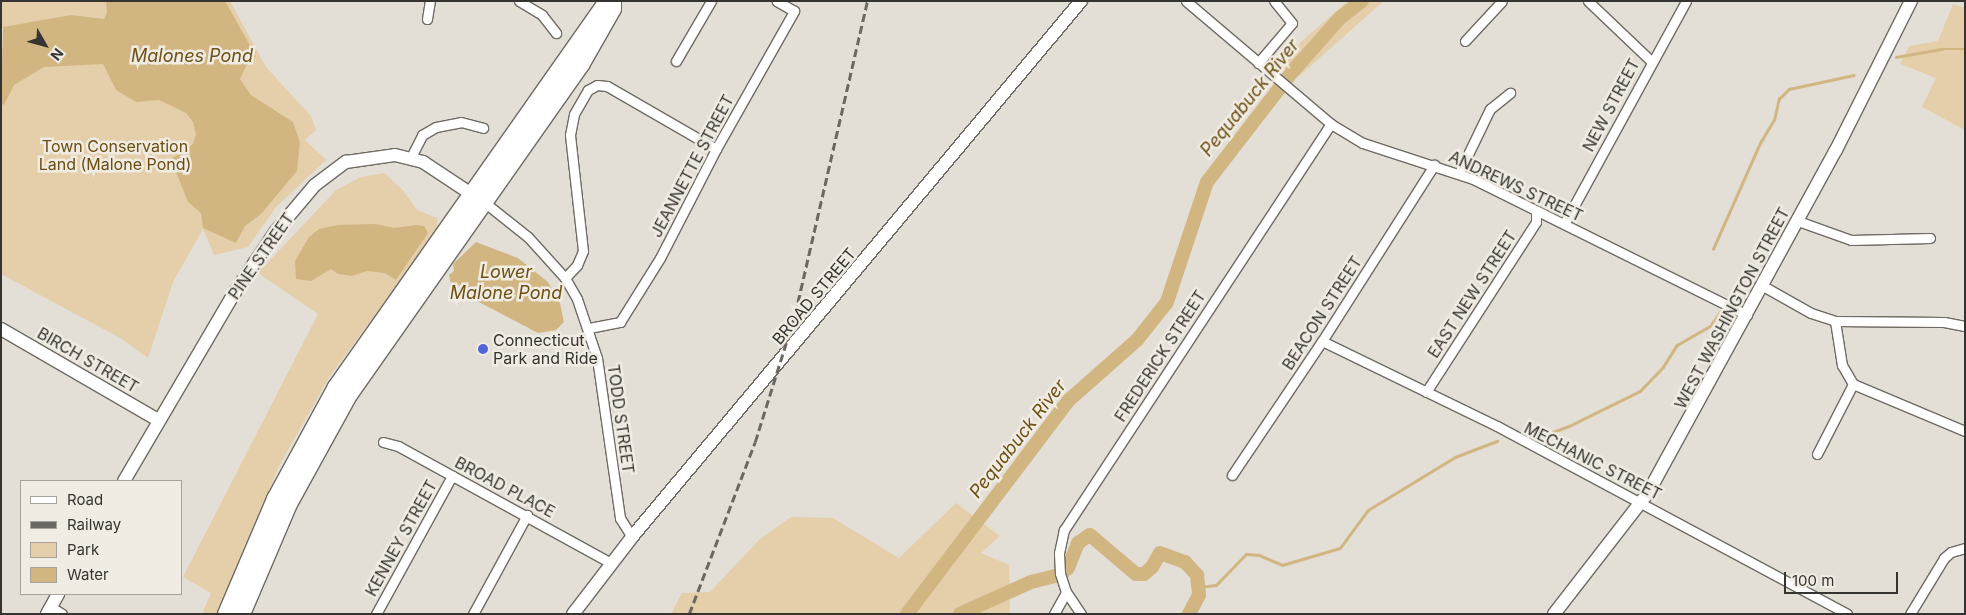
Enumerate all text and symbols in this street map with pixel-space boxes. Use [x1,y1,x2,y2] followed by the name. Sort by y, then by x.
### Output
[20,20,70,70] north arrow
[1196,35,1304,161] water label: Pequabuck River
[47,45,67,64] text: N
[131,45,253,67] water label: Malones Pond
[1578,55,1644,155] street label: NEW STREET
[646,91,738,241] street label: JEANNETTE STREET
[39,136,191,174] park label: Town Conservation Land (Malone Pond)
[1446,147,1586,225] street label: ANDREWS STREET
[1671,204,1793,412] street label: WEST WASHINGTON STREET
[224,209,298,303] street label: PINE STREET
[1424,227,1520,361] street label: EAST NEW STREET
[768,244,860,348] street label: BROAD STREET
[1278,253,1366,373] street label: BEACON STREET
[450,262,562,304] water label: Lower Malone Pond
[1110,287,1210,425] street label: FREDERICK STREET
[34,323,142,397] street label: BIRCH STREET
[493,330,598,368] place label: Connecticut Park and Ride
[477,343,489,355] marker: Connecticut Park and Ride
[604,363,638,475] street label: TODD STREET
[965,376,1071,502] water label: Pequabuck River
[1521,418,1665,504] street label: MECHANIC STREET
[452,453,558,521] street label: BROAD PLACE
[361,477,441,599] street label: KENNEY STREET
[20,480,182,595] legend
[67,490,103,509] text: Road
[67,515,121,534] text: Railway
[67,540,99,559] text: Park
[1786,562,1900,594] scale bar
[67,565,109,584] text: Water
[1792,571,1834,590] text: 100 m

